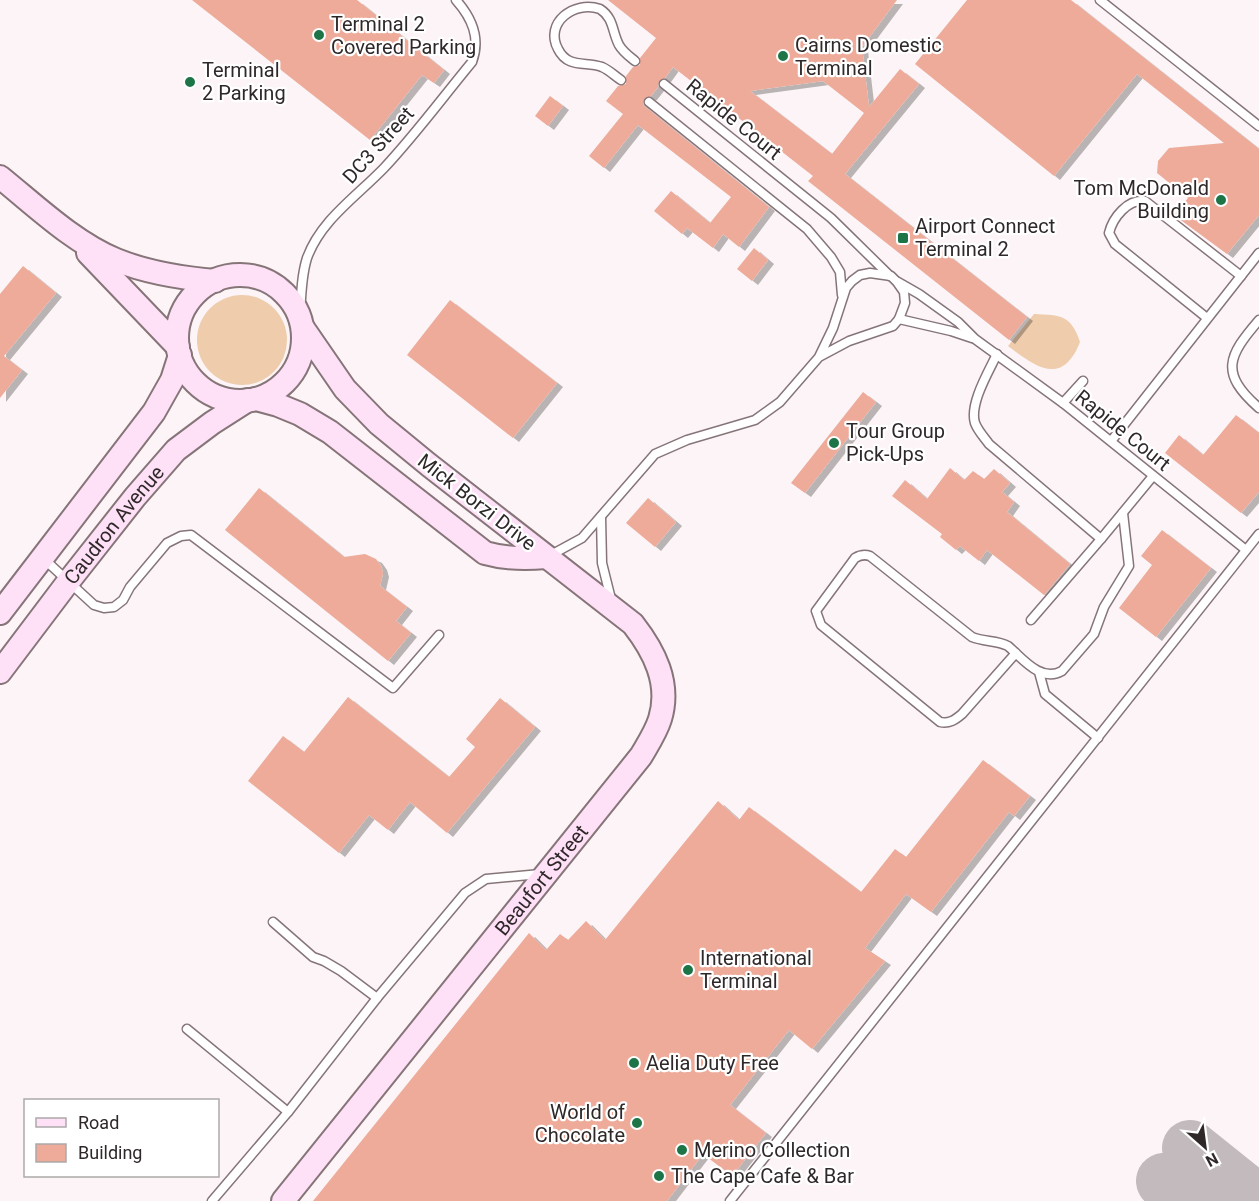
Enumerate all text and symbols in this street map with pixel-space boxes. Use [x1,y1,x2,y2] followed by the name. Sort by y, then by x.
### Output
[331,12,476,59] place label: Terminal 2 Covered Parking
[312,28,326,42] marker: Terminal 2 Covered Parking
[795,33,942,80] place label: Cairns Domestic Terminal
[776,49,790,63] marker: Cairns Domestic Terminal
[202,58,286,105] place label: Terminal 2 Parking
[682,73,786,165] street label: Rapide Court
[183,75,197,89] marker: Terminal 2 Parking
[337,102,419,188] street label: DC3 Street
[1074,176,1209,223] place label: Tom McDonald Building
[1214,193,1228,207] marker: Tom McDonald Building
[915,214,1055,261] place label: Airport Connect Terminal 2
[896,231,910,245] marker: Airport Connect Terminal 2
[1071,384,1175,476] street label: Rapide Court
[846,419,945,466] place label: Tour Group Pick-Ups
[827,436,841,450] marker: Tour Group Pick-Ups
[413,448,541,556] street label: Mick Borzi Drive
[59,461,169,589] street label: Caudron Avenue
[490,820,593,940] street label: Beaufort Street
[700,946,812,993] place label: International Terminal
[681,963,695,977] marker: International Terminal
[646,1051,779,1075] place label: Aelia Duty Free
[627,1056,641,1070] marker: Aelia Duty Free
[24,1099,219,1177] legend
[535,1100,625,1147] place label: World of Chocolate
[78,1112,119,1133] text: Road
[630,1116,644,1130] marker: World of Chocolate
[1175,1117,1235,1177] north arrow
[694,1138,850,1162] place label: Merino Collection
[78,1142,142,1163] text: Building
[675,1143,689,1157] marker: Merino Collection
[1202,1149,1221,1171] text: N
[671,1164,854,1188] place label: The Cape Cafe & Bar
[652,1169,666,1183] marker: The Cape Cafe & Bar

